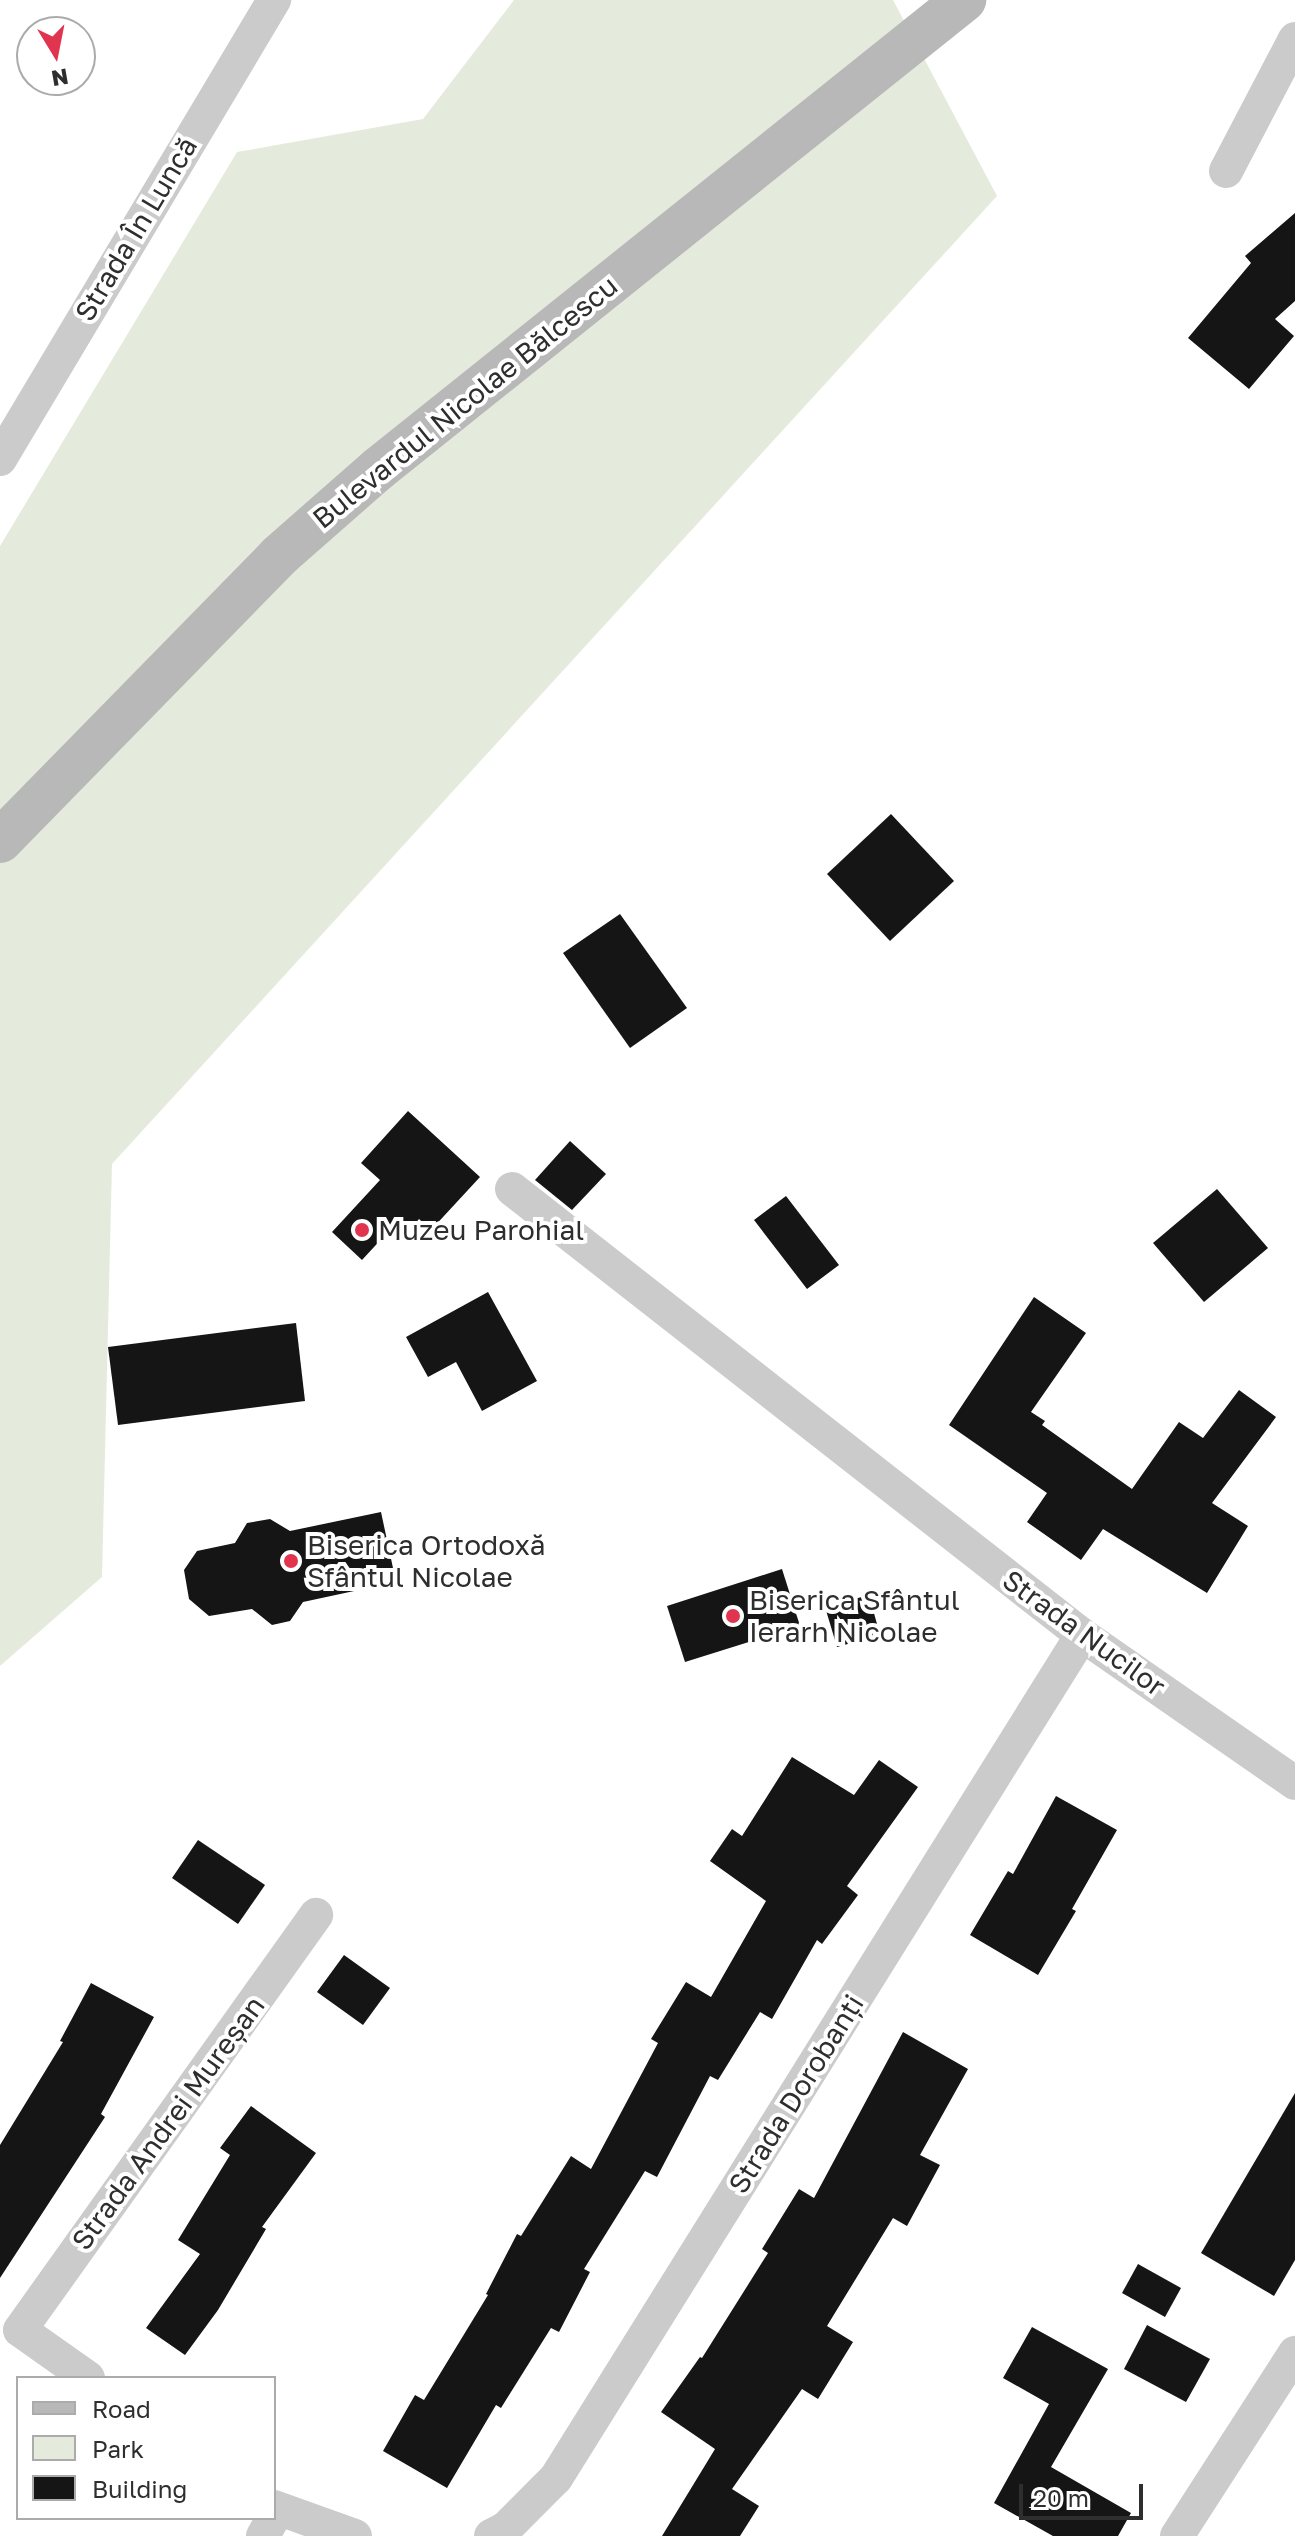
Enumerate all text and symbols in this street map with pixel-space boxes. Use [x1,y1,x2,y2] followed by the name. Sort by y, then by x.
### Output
[16,16,96,96] north arrow
[49,63,70,93] text: N
[68,131,204,327] street label: Strada În Luncă
[306,269,624,535] street label: Bulevardul Nicolae Bălcescu
[378,1213,584,1247] place label: Muzeu Parohial
[353,1221,371,1239] marker: Muzeu Parohial
[307,1528,545,1594] place label: Biserica Ortodoxă Sfântul Nicolae
[282,1552,300,1570] marker: Biserica Ortodoxă Sfântul Nicolae
[996,1563,1172,1703] street label: Strada Nucilor
[749,1583,960,1649] place label: Biserica Sfântul Ierarh Nicolae
[724,1607,742,1625] marker: Biserica Sfântul Ierarh Nicolae
[721,1988,871,2200] street label: Strada Dorobanți
[65,1990,271,2256] street label: Strada Andrei Mureșan
[16,2376,276,2520] legend
[92,2394,151,2423] text: Road
[92,2434,144,2463] text: Park
[1023,2468,1147,2518] scale bar
[92,2474,187,2503] text: Building
[1033,2483,1089,2512] text: 20 m

